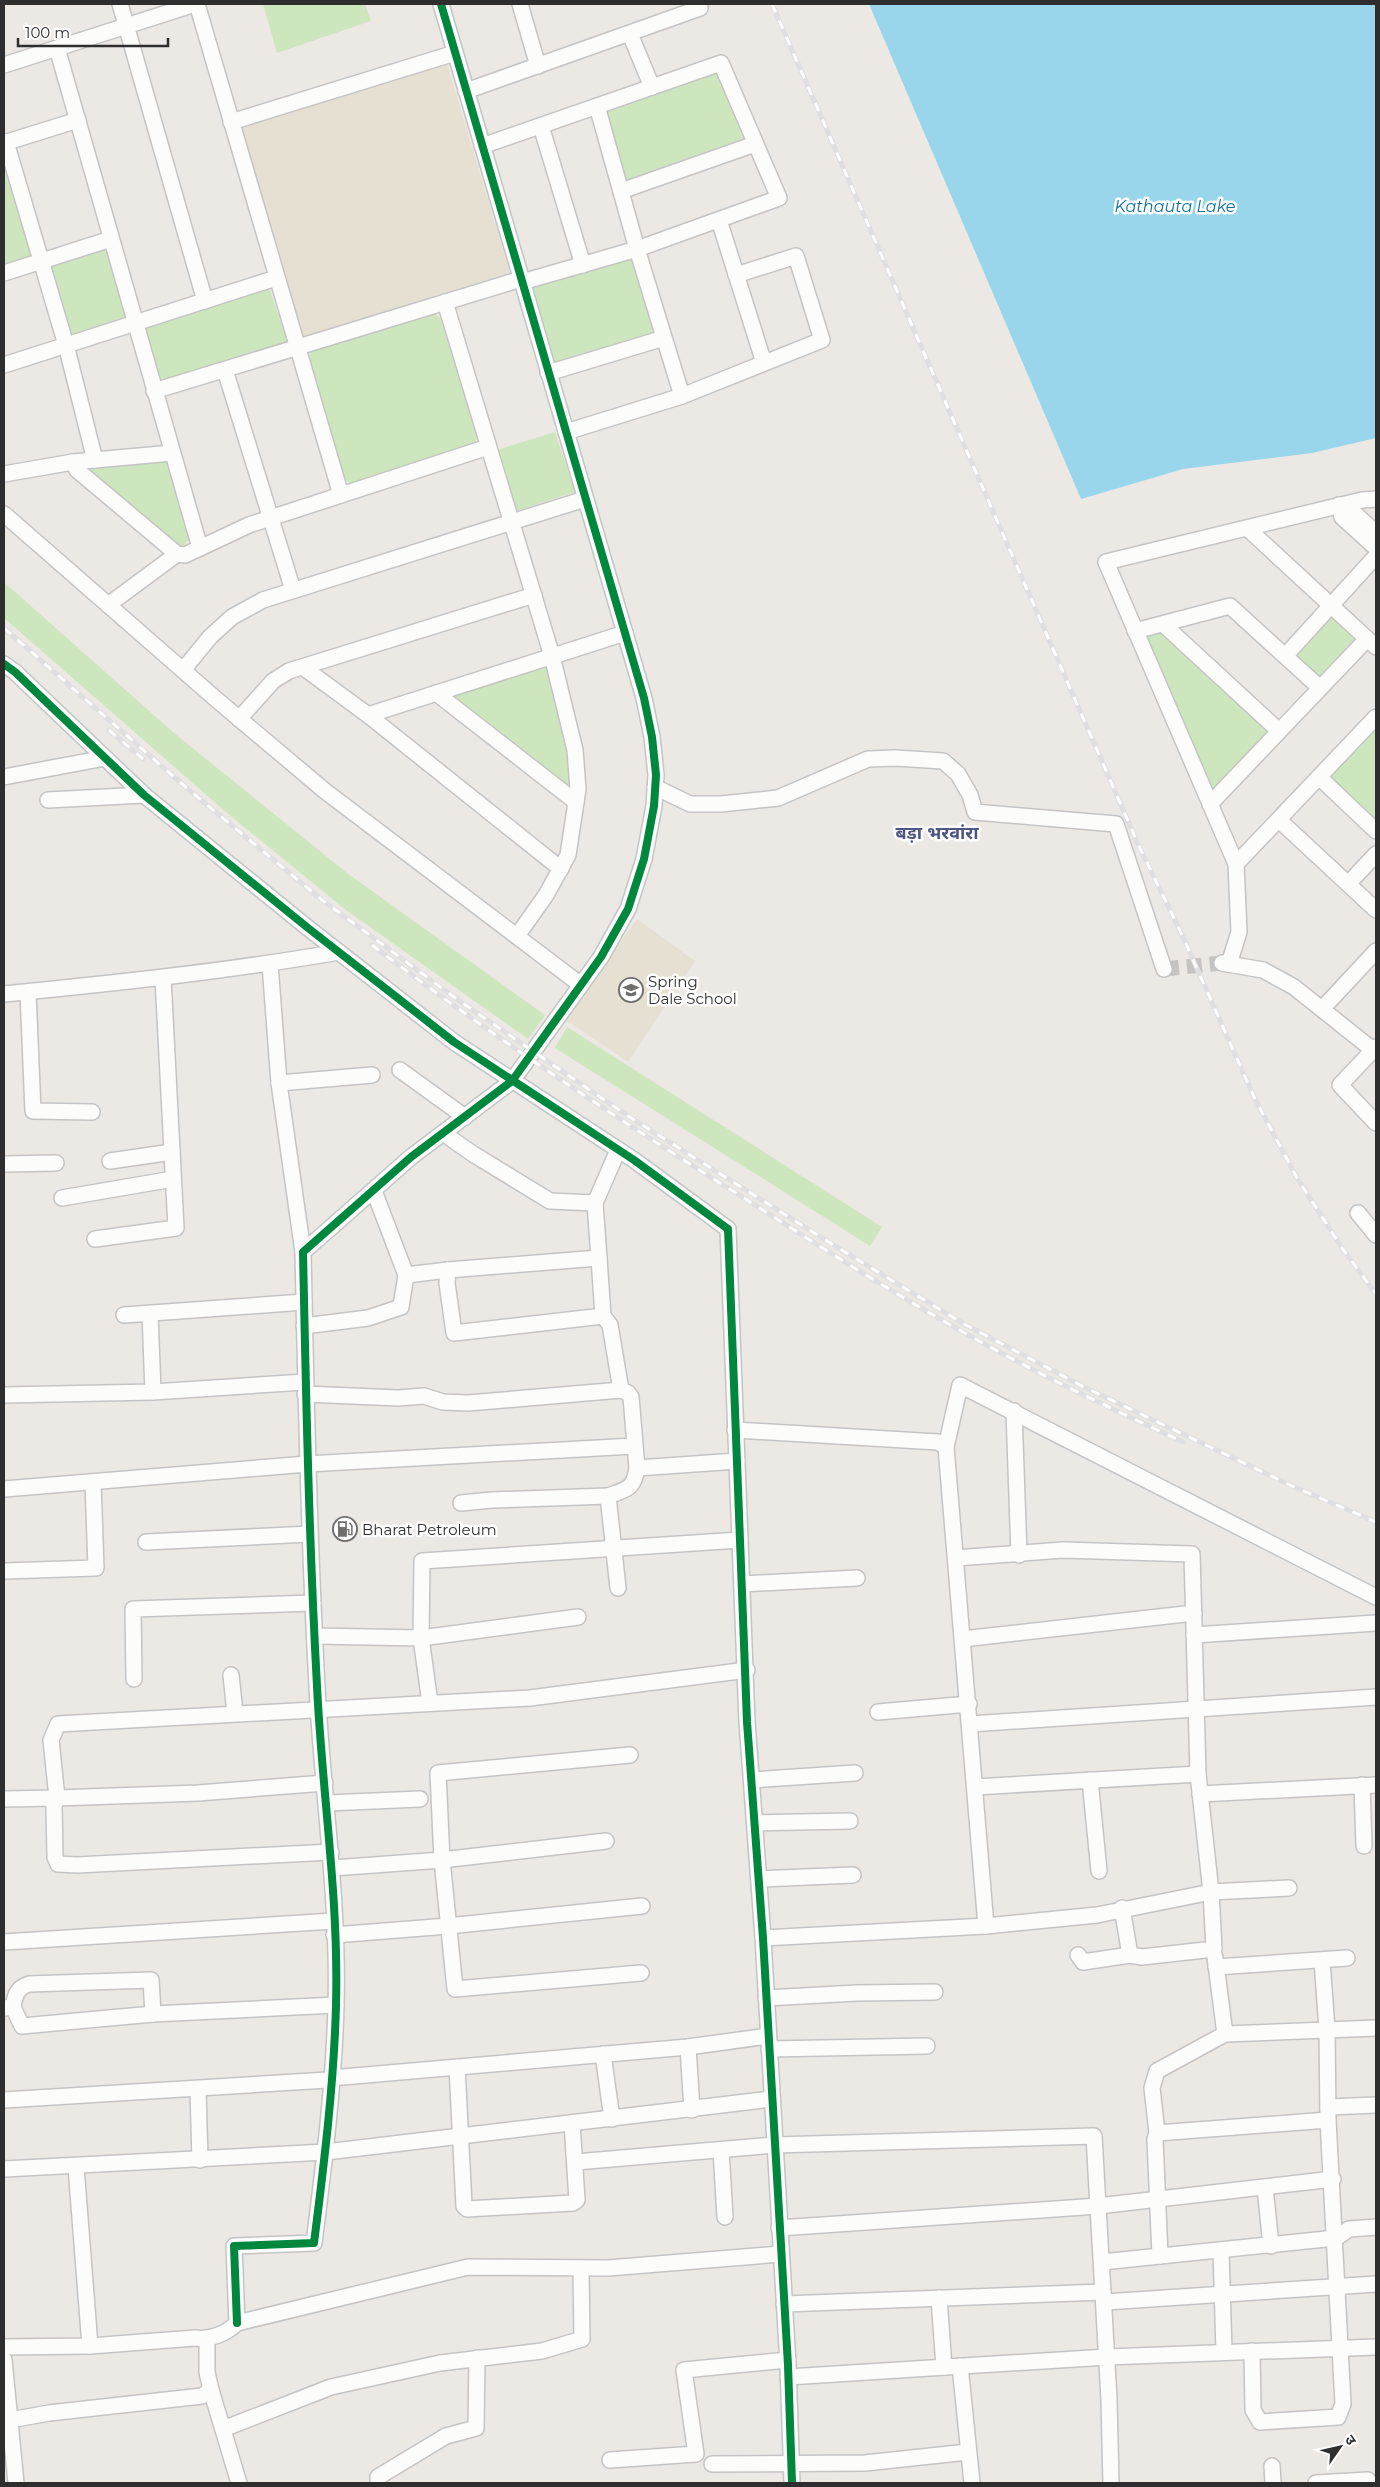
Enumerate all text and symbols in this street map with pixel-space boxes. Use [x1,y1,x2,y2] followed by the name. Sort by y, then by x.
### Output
[18,15,168,47] scale bar
[25,23,70,42] text: 100 m
[1115,197,1236,216] water label: Kathauta Lake
[895,822,979,844] district label: बड़ा भरवांरा
[648,972,737,1008] place label: Spring Dale School
[618,977,644,1003] school or university icon: Spring Dale School
[332,1516,358,1542] fuel station icon: Bharat Petroleum
[362,1520,497,1539] place label: Bharat Petroleum
[1315,2422,1365,2472] north arrow
[1341,2431,1361,2449] text: उ

